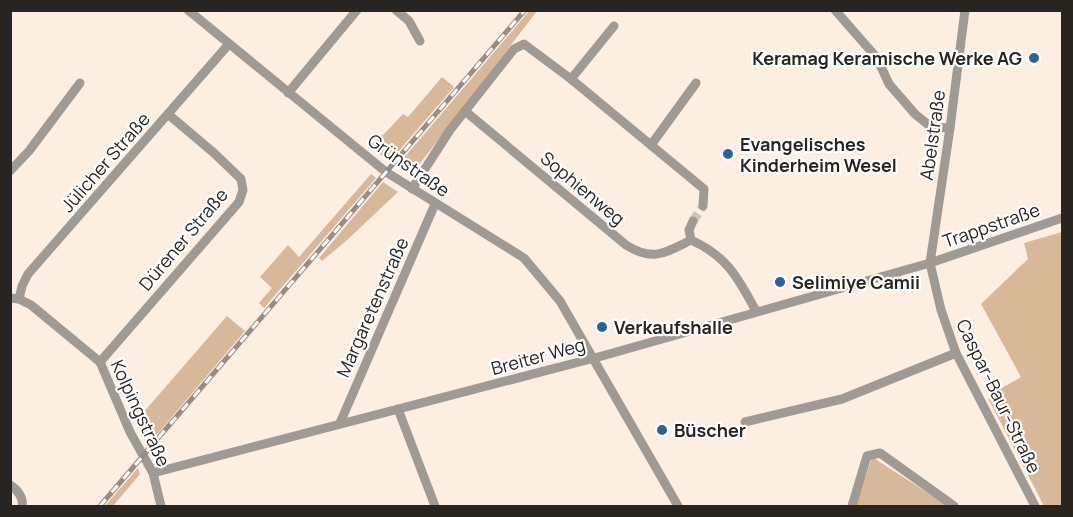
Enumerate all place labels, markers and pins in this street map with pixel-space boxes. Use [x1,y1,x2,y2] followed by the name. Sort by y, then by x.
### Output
[752,46,1022,70] place label: Keramag Keramische Werke AG
[1027,51,1041,65] marker: Keramag Keramische Werke AG
[740,132,897,177] place label: Evangelisches Kinderheim Wesel
[721,147,735,161] marker: Evangelisches Kinderheim Wesel
[792,270,920,294] place label: Selimiye Camii
[773,275,787,289] marker: Selimiye Camii
[614,315,733,339] place label: Verkaufshalle
[595,320,609,334] marker: Verkaufshalle
[674,418,746,442] place label: Büscher
[655,423,669,437] marker: Büscher

